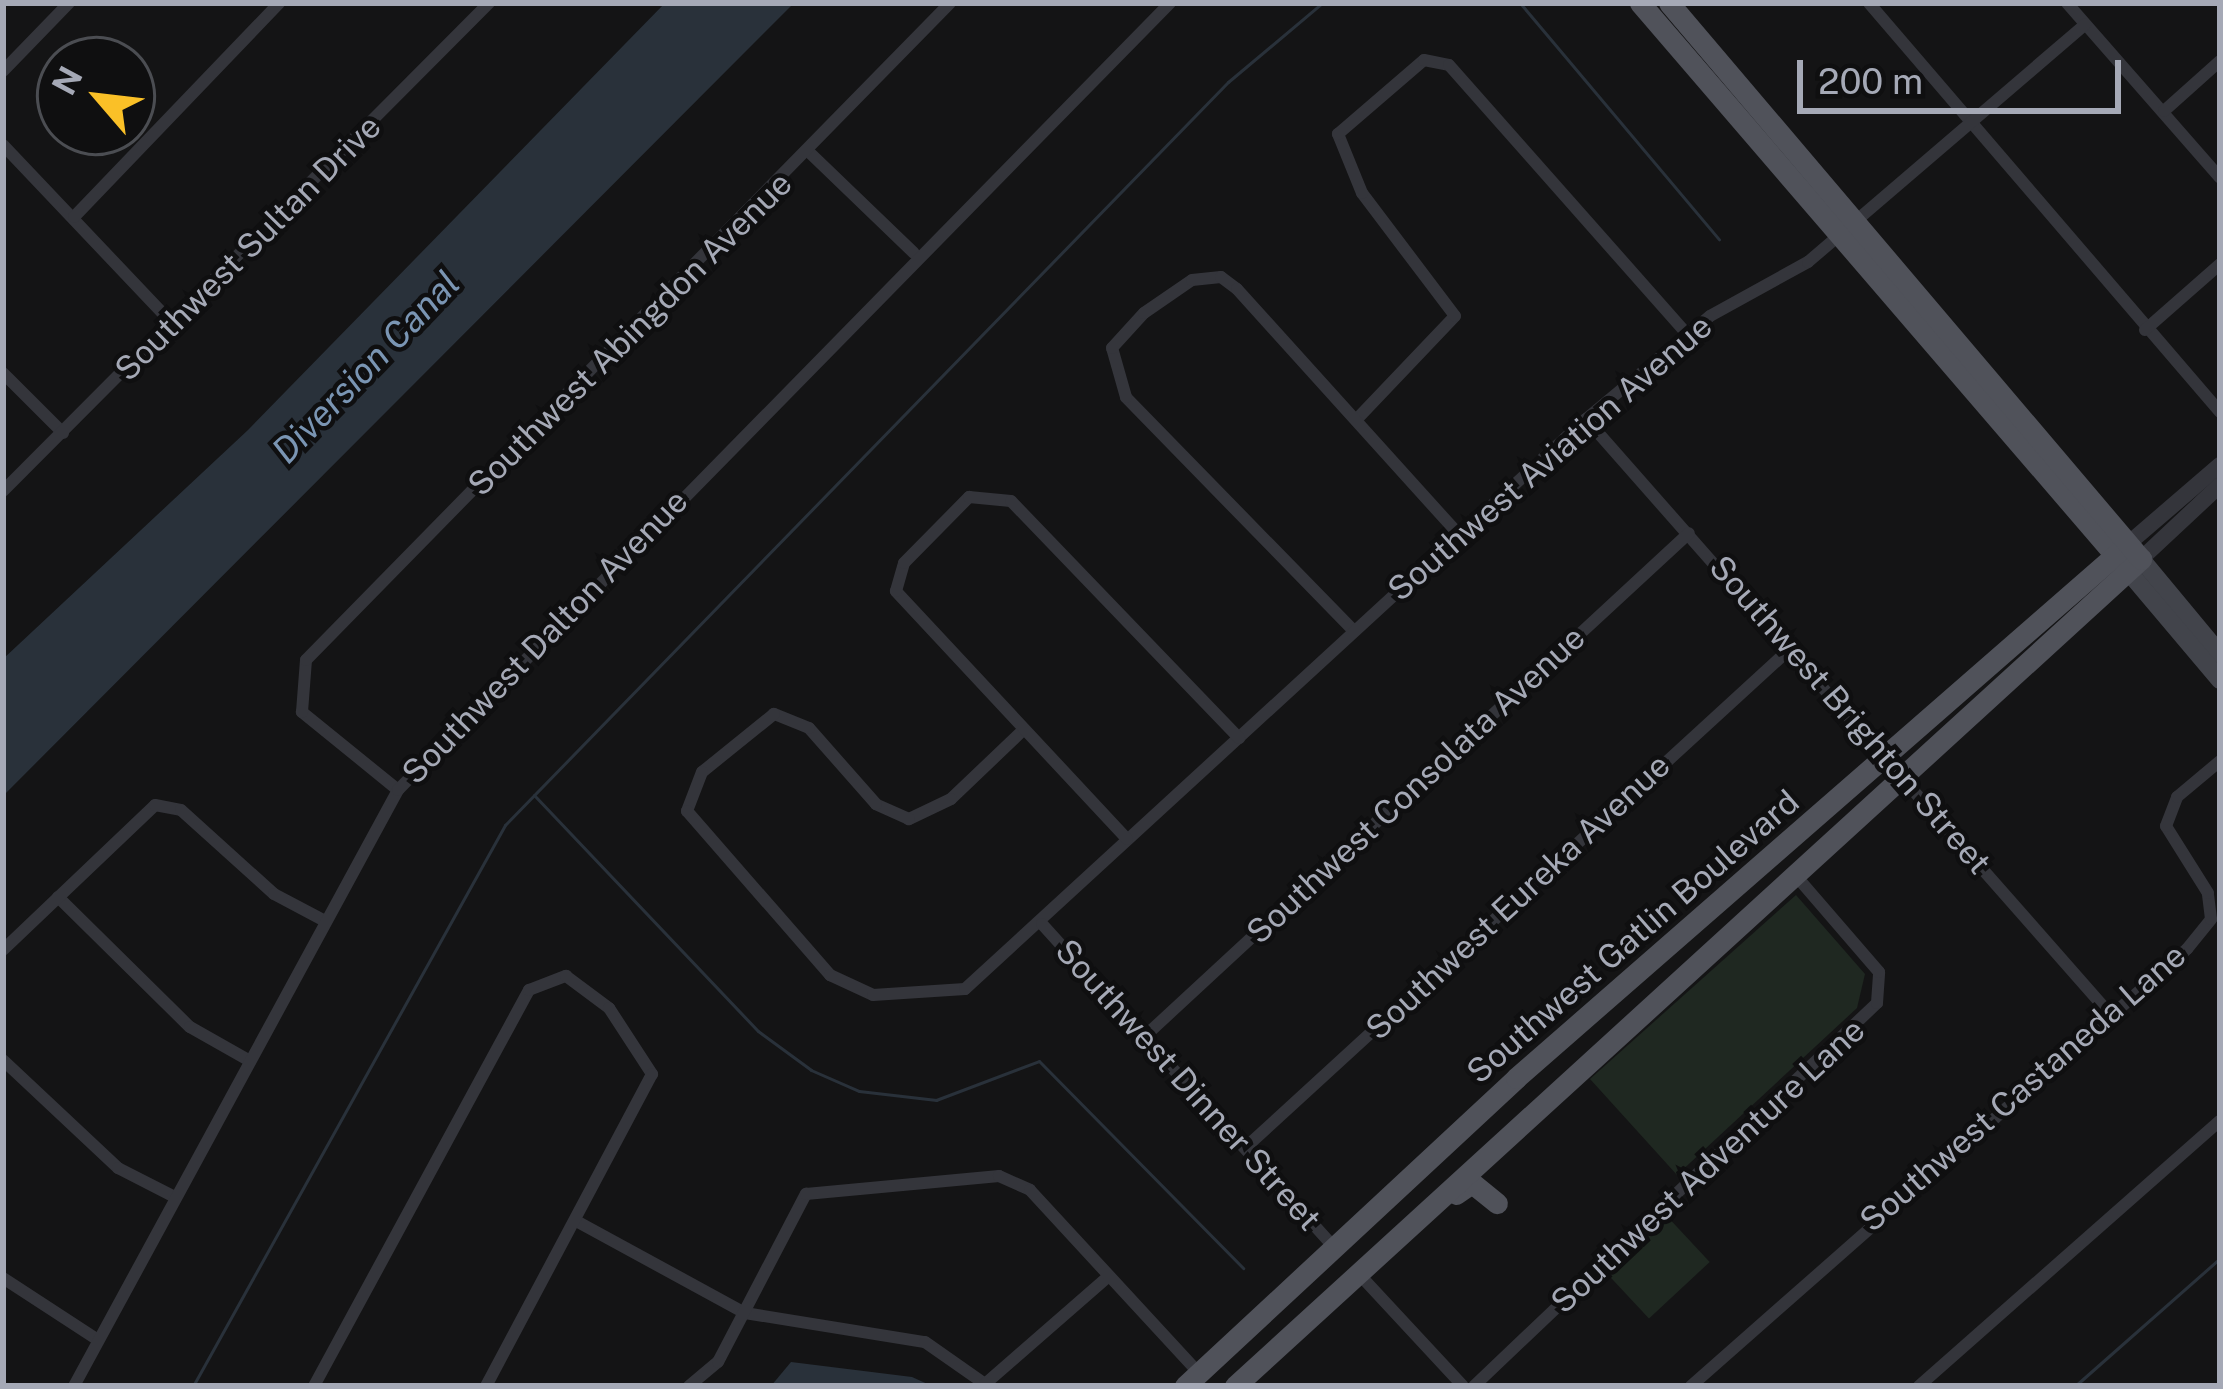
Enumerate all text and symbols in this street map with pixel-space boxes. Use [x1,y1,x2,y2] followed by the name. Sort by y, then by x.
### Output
[36,36,156,156] north arrow
[1803,36,2127,110] scale bar
[44,60,90,101] text: N
[1818,60,1923,102] text: 200 m
[107,107,389,389] street label: Southwest Sultan Drive
[460,164,800,504] street label: Southwest Abingdon Avenue
[263,262,469,472] water label: Diversion Canal
[1380,307,1720,609] street label: Southwest Aviation Avenue
[394,482,696,792] street label: Southwest Dalton Avenue
[1701,548,1999,882] street label: Southwest Brighton Street
[1239,618,1593,952] street label: Southwest Consolata Avenue
[1358,746,1678,1048] street label: Southwest Eureka Avenue
[1459,782,1807,1092] street label: Southwest Gatlin Boulevard
[1047,931,1329,1239] street label: Southwest Dinner Street
[1852,936,2194,1240] street label: Southwest Castaneda Lane
[1543,1010,1873,1322] street label: Southwest Adventure Lane

